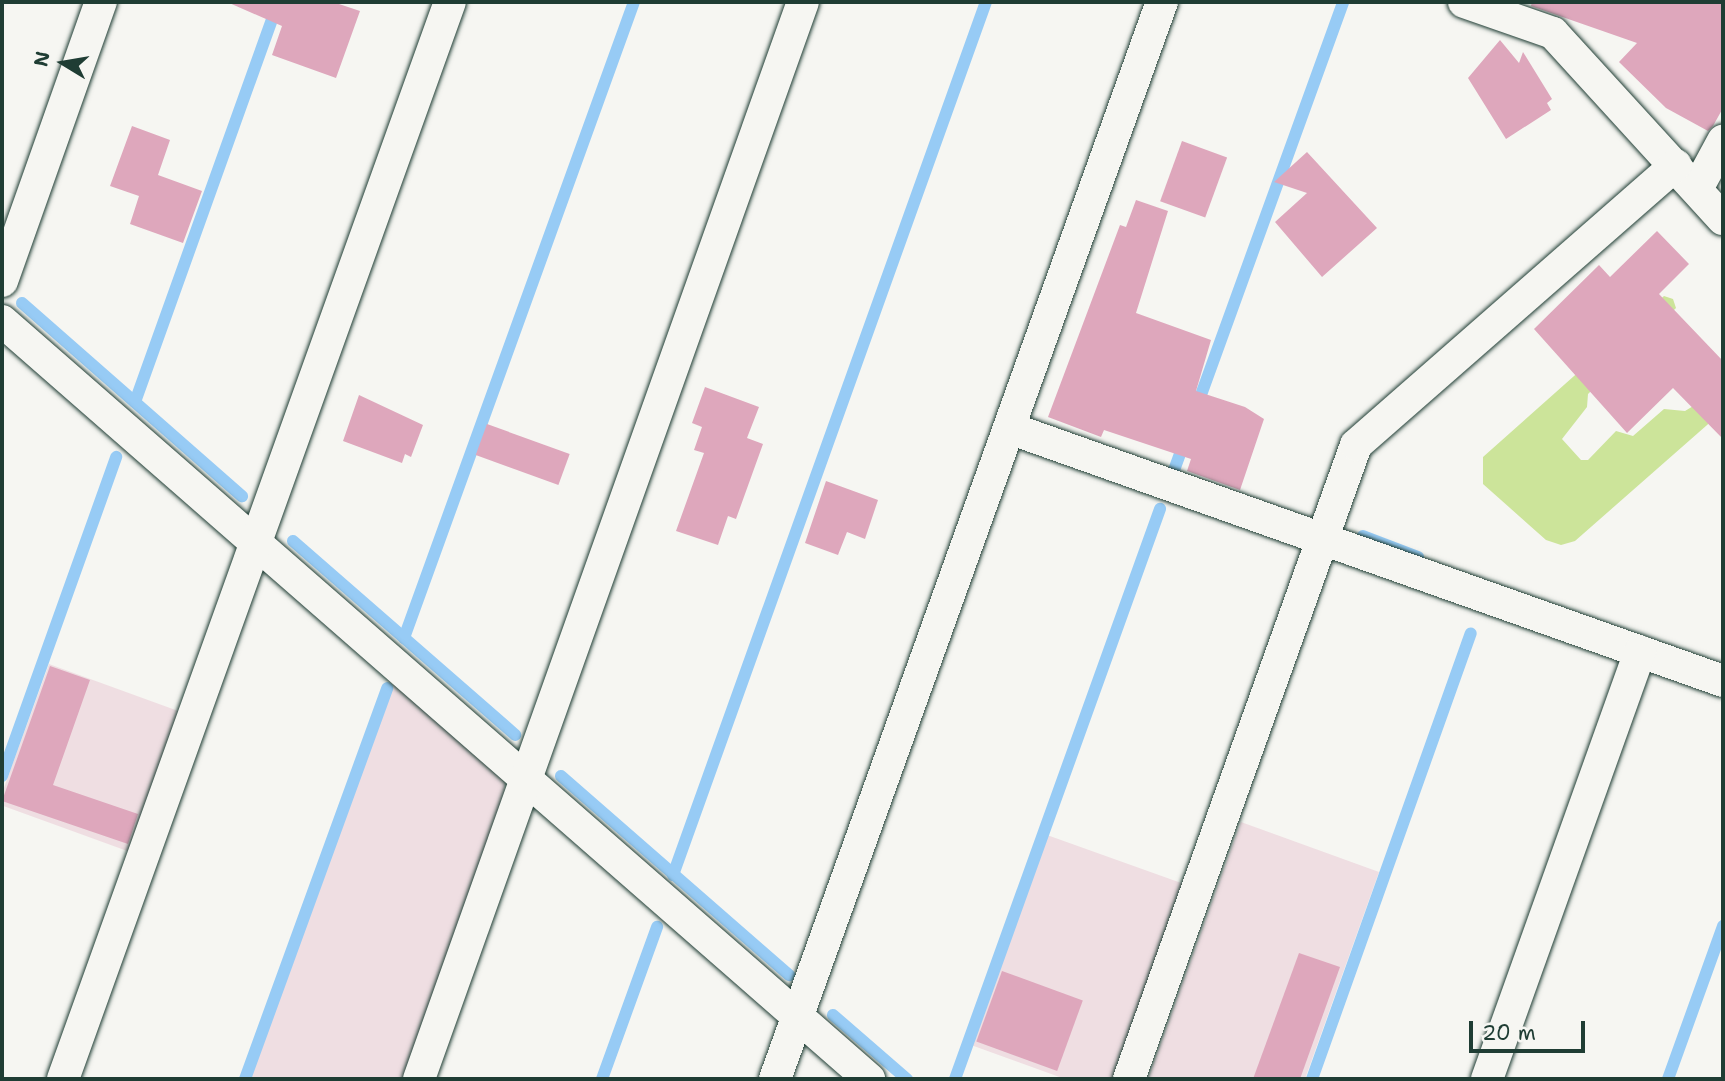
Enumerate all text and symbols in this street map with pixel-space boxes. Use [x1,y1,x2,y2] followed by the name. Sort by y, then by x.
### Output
[28,28,98,98] north arrow
[28,49,56,69] text: N
[1473,1007,1588,1052] scale bar
[1482,1019,1536,1047] text: 20 m

